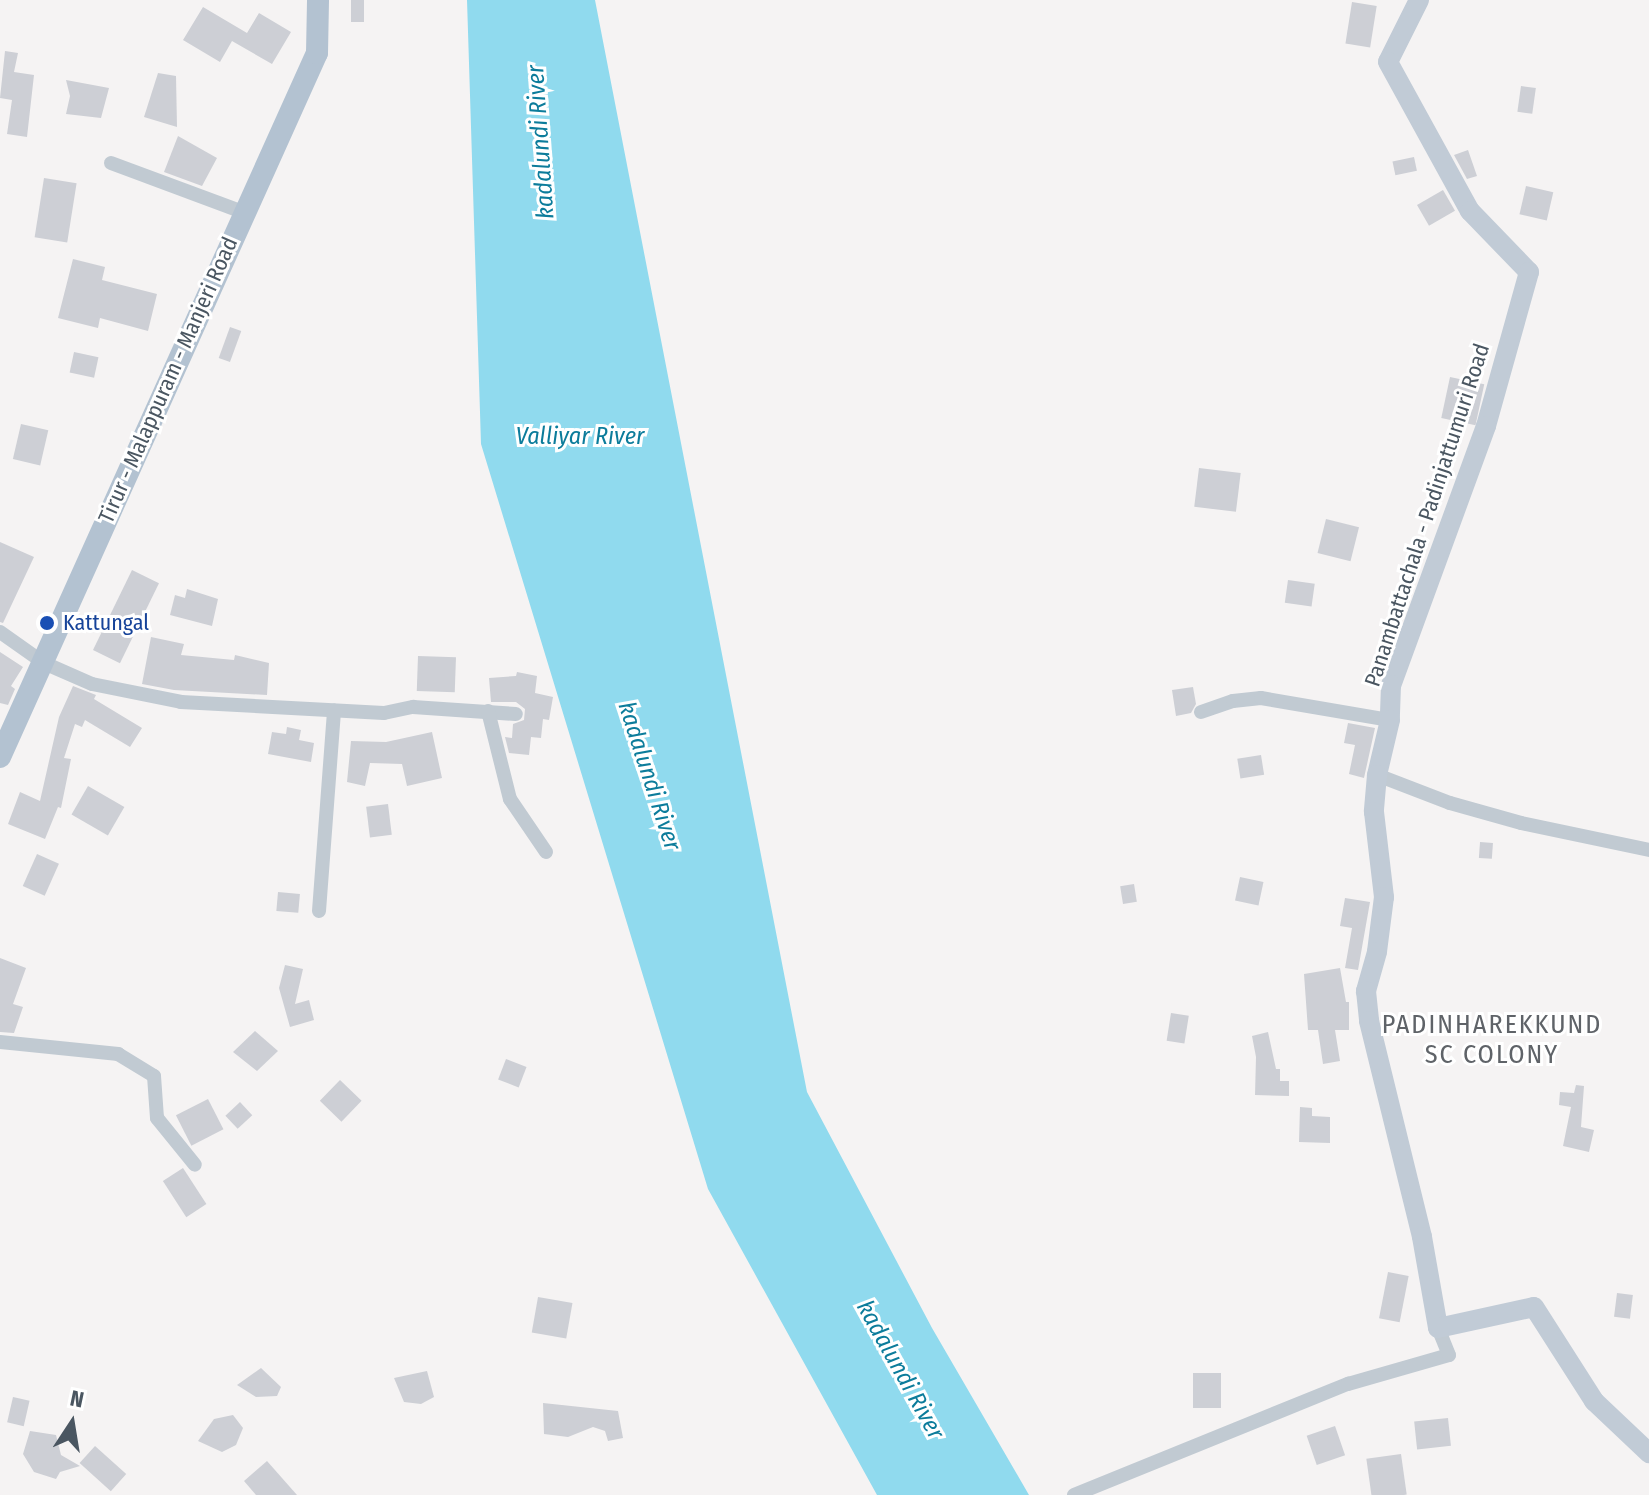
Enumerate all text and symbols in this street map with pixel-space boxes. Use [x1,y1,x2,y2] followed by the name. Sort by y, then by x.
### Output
[521,64,561,220] water label: kadalundi River
[93,233,243,527] street label: Tirur - Malappuram - Manjeri Road
[1359,340,1495,690] street label: Panambattachala - Padinjattumuri Road
[516,423,644,451] water label: Valliyar River
[63,610,149,636] place label: Kattungal
[38,614,56,632] marker: Kattungal
[611,698,687,854] water label: kadalundi River
[1382,1009,1602,1070] district label: PADINHAREKKUND SC COLONY
[850,1295,950,1445] water label: kadalundi River
[32,1383,112,1463] north arrow
[68,1384,86,1414] text: N

